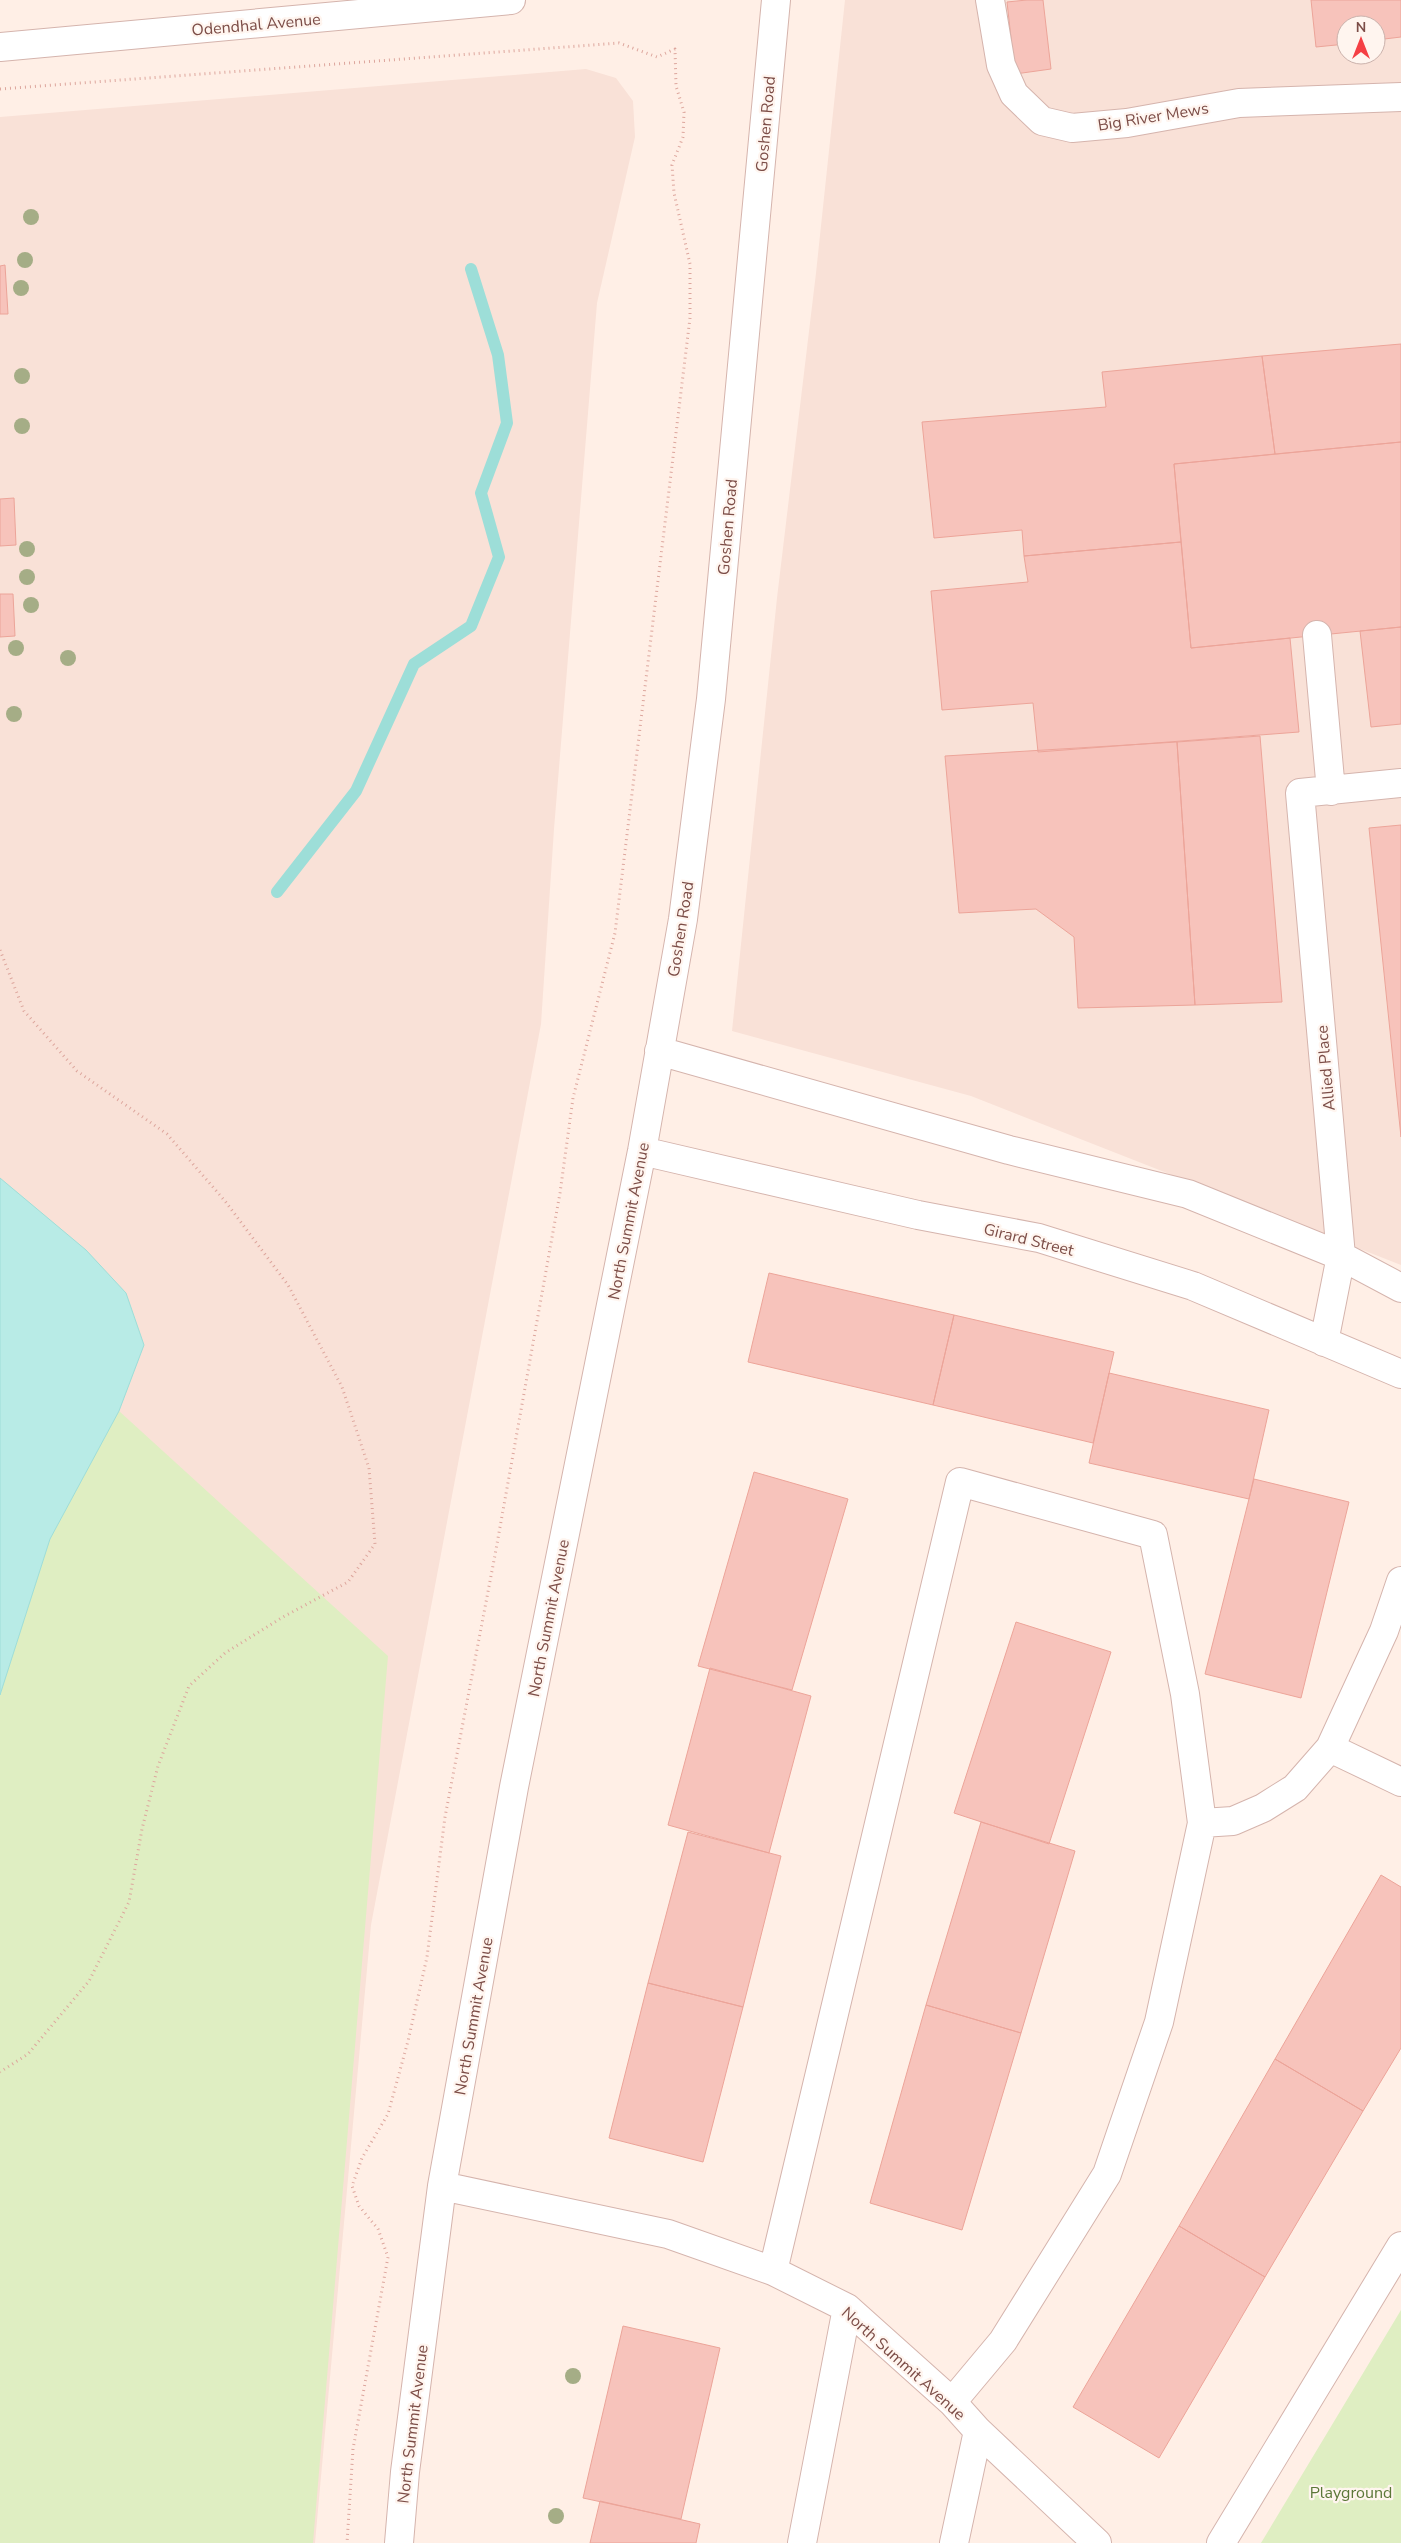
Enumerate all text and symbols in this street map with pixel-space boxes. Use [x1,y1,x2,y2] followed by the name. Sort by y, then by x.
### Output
[191,8,322,42] street label: Odendhal Avenue
[1336,15,1386,65] north arrow
[1356,18,1366,37] text: N
[751,75,781,173] street label: Goshen Road
[1096,97,1210,137] street label: Big River Mews
[713,478,743,576] street label: Goshen Road
[663,880,699,978] street label: Goshen Road
[1311,1024,1341,1112] street label: Allied Place
[603,1141,655,1302] street label: North Summit Avenue
[981,1218,1077,1262] street label: Girard Street
[523,1538,575,1699] street label: North Summit Avenue
[449,1936,499,2097] street label: North Summit Avenue
[837,2302,970,2425] street label: North Summit Avenue
[392,2343,434,2505] street label: North Summit Avenue
[1310,2482,1392,2504] park label: Playground

